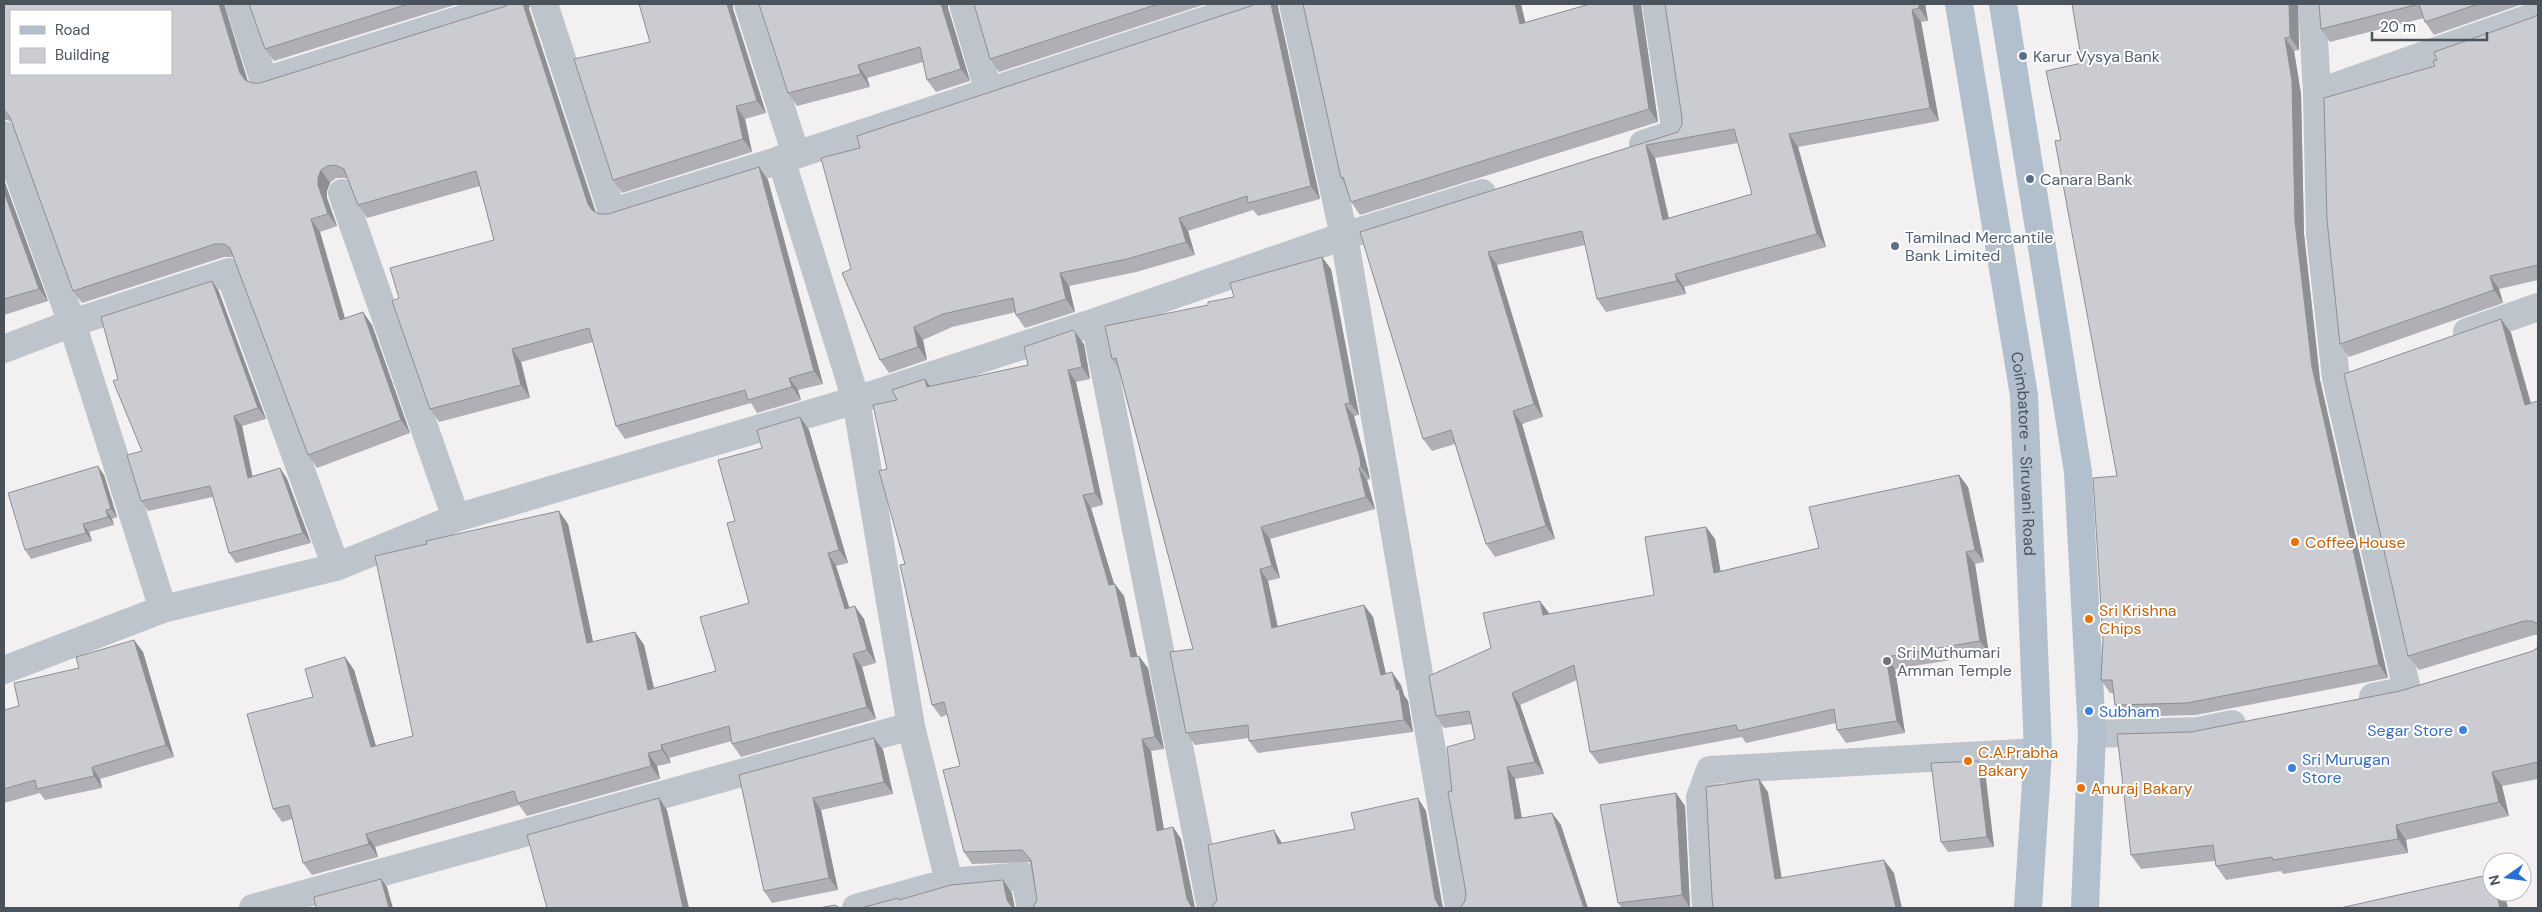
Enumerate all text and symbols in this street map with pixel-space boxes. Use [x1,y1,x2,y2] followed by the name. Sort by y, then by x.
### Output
[10,10,172,75] legend
[2372,10,2487,42] scale bar
[2380,17,2416,37] text: 20 m
[55,20,90,40] text: Road
[55,45,110,65] text: Building
[2033,46,2160,67] place label: Karur Vysya Bank
[2017,50,2029,62] marker: Karur Vysya Bank
[2040,169,2133,190] place label: Canara Bank
[2024,173,2036,185] marker: Canara Bank
[1905,227,2053,266] place label: Tamilnad Mercantile Bank Limited
[1889,240,1901,252] marker: Tamilnad Mercantile Bank Limited
[2006,350,2040,556] street label: Coimbatore - Siruvani Road
[2305,532,2406,553] place label: Coffee House
[2289,536,2301,548] marker: Coffee House
[2099,600,2177,639] place label: Sri Krishna Chips
[2083,613,2095,625] marker: Sri Krishna Chips
[1897,642,2012,681] place label: Sri Muthumari Amman Temple
[1881,655,1893,667] marker: Sri Muthumari Amman Temple
[2099,701,2160,722] place label: Subham
[2083,705,2095,717] marker: Subham
[2367,720,2453,741] place label: Segar Store
[2457,724,2469,736] marker: Segar Store
[1978,742,2058,781] place label: C.A.Prabha Bakary
[2302,749,2390,788] place label: Sri Murugan Store
[1962,755,1974,767] marker: C.A.Prabha Bakary
[2286,762,2298,774] marker: Sri Murugan Store
[2091,778,2193,799] place label: Anuraj Bakary
[2075,782,2087,794] marker: Anuraj Bakary
[2482,852,2532,902] north arrow
[2484,873,2504,887] text: N

